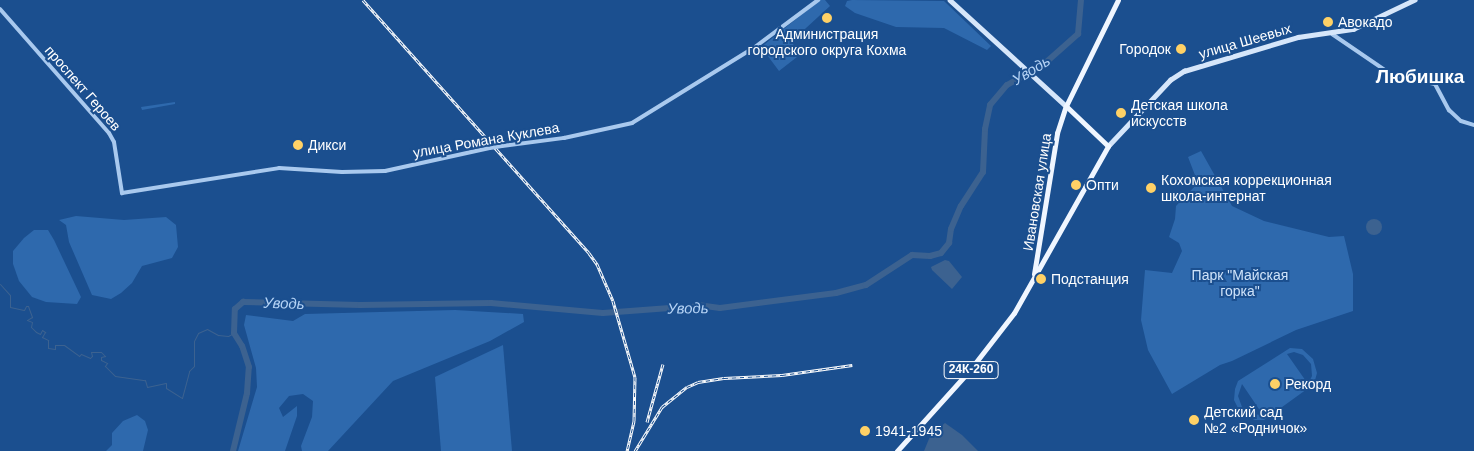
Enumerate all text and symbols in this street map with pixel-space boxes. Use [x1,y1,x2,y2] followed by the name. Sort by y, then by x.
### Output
[821,12,833,24] marker: Администрация городского округа Кохма
[1338,14,1393,30] place label: Авокадо
[1322,16,1334,28] marker: Авокадо
[1197,20,1293,62] street label: улица Шеевых
[748,26,906,58] place label: Администрация городского округа Кохма
[1119,41,1171,57] place label: Городок
[41,42,125,134] street label: проспект Героев
[1175,43,1187,55] marker: Городок
[1009,51,1053,89] water label: Уводь
[1376,66,1464,88] district label: Любишка
[1131,97,1228,130] place label: Детская школа искусств
[1115,107,1127,119] marker: Детская школа искусств
[412,119,560,161] street label: улица Романа Куклева
[1019,132,1055,252] street label: Ивановская улица
[308,137,346,153] place label: Дикси
[292,139,304,151] marker: Дикси
[1161,172,1332,204] place label: Кохомская коррекционная школа-интернат
[1086,177,1119,193] place label: Опти
[1070,179,1082,191] marker: Опти
[1145,182,1157,194] marker: Кохомская коррекционная школа-интернат
[1192,267,1288,300] park label: Парк "Майская горка"
[1051,271,1129,287] place label: Подстанция
[1035,273,1047,285] marker: Подстанция
[263,293,305,313] water label: Уводь
[667,299,709,317] water label: Уводь
[944,360,998,380] road number: 24К-260
[1285,376,1331,392] place label: Рекорд
[1269,378,1281,390] marker: Рекорд
[1204,404,1307,437] place label: Детский сад №2 «Родничок»
[1188,414,1200,426] marker: Детский сад №2 «Родничок»
[875,423,942,439] place label: 1941-1945
[859,425,871,437] marker: 1941-1945

